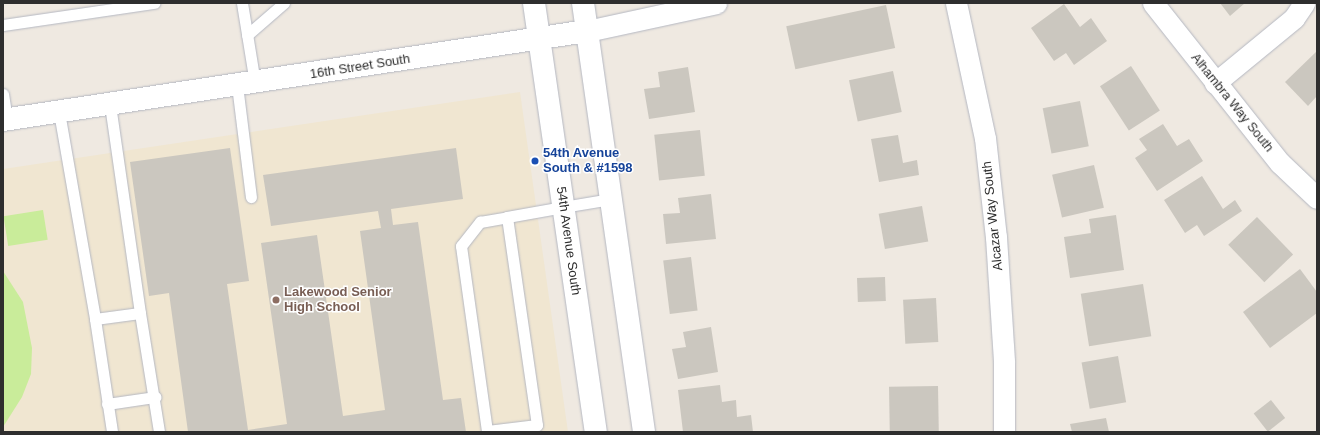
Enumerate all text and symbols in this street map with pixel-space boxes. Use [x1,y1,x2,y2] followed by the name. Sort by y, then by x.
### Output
[309,51,411,83] street label: 16th Street South
[1187,51,1277,155] street label: Alhambra Way South
[543,146,633,177] place label: 54th Avenue South & #1598
[530,156,540,166] marker: 54th Avenue South & #1598
[979,160,1007,272] street label: Alcazar Way South
[553,185,583,297] street label: 54th Avenue South
[284,285,392,316] place label: Lakewood Senior High School
[271,295,281,305] marker: Lakewood Senior High School

